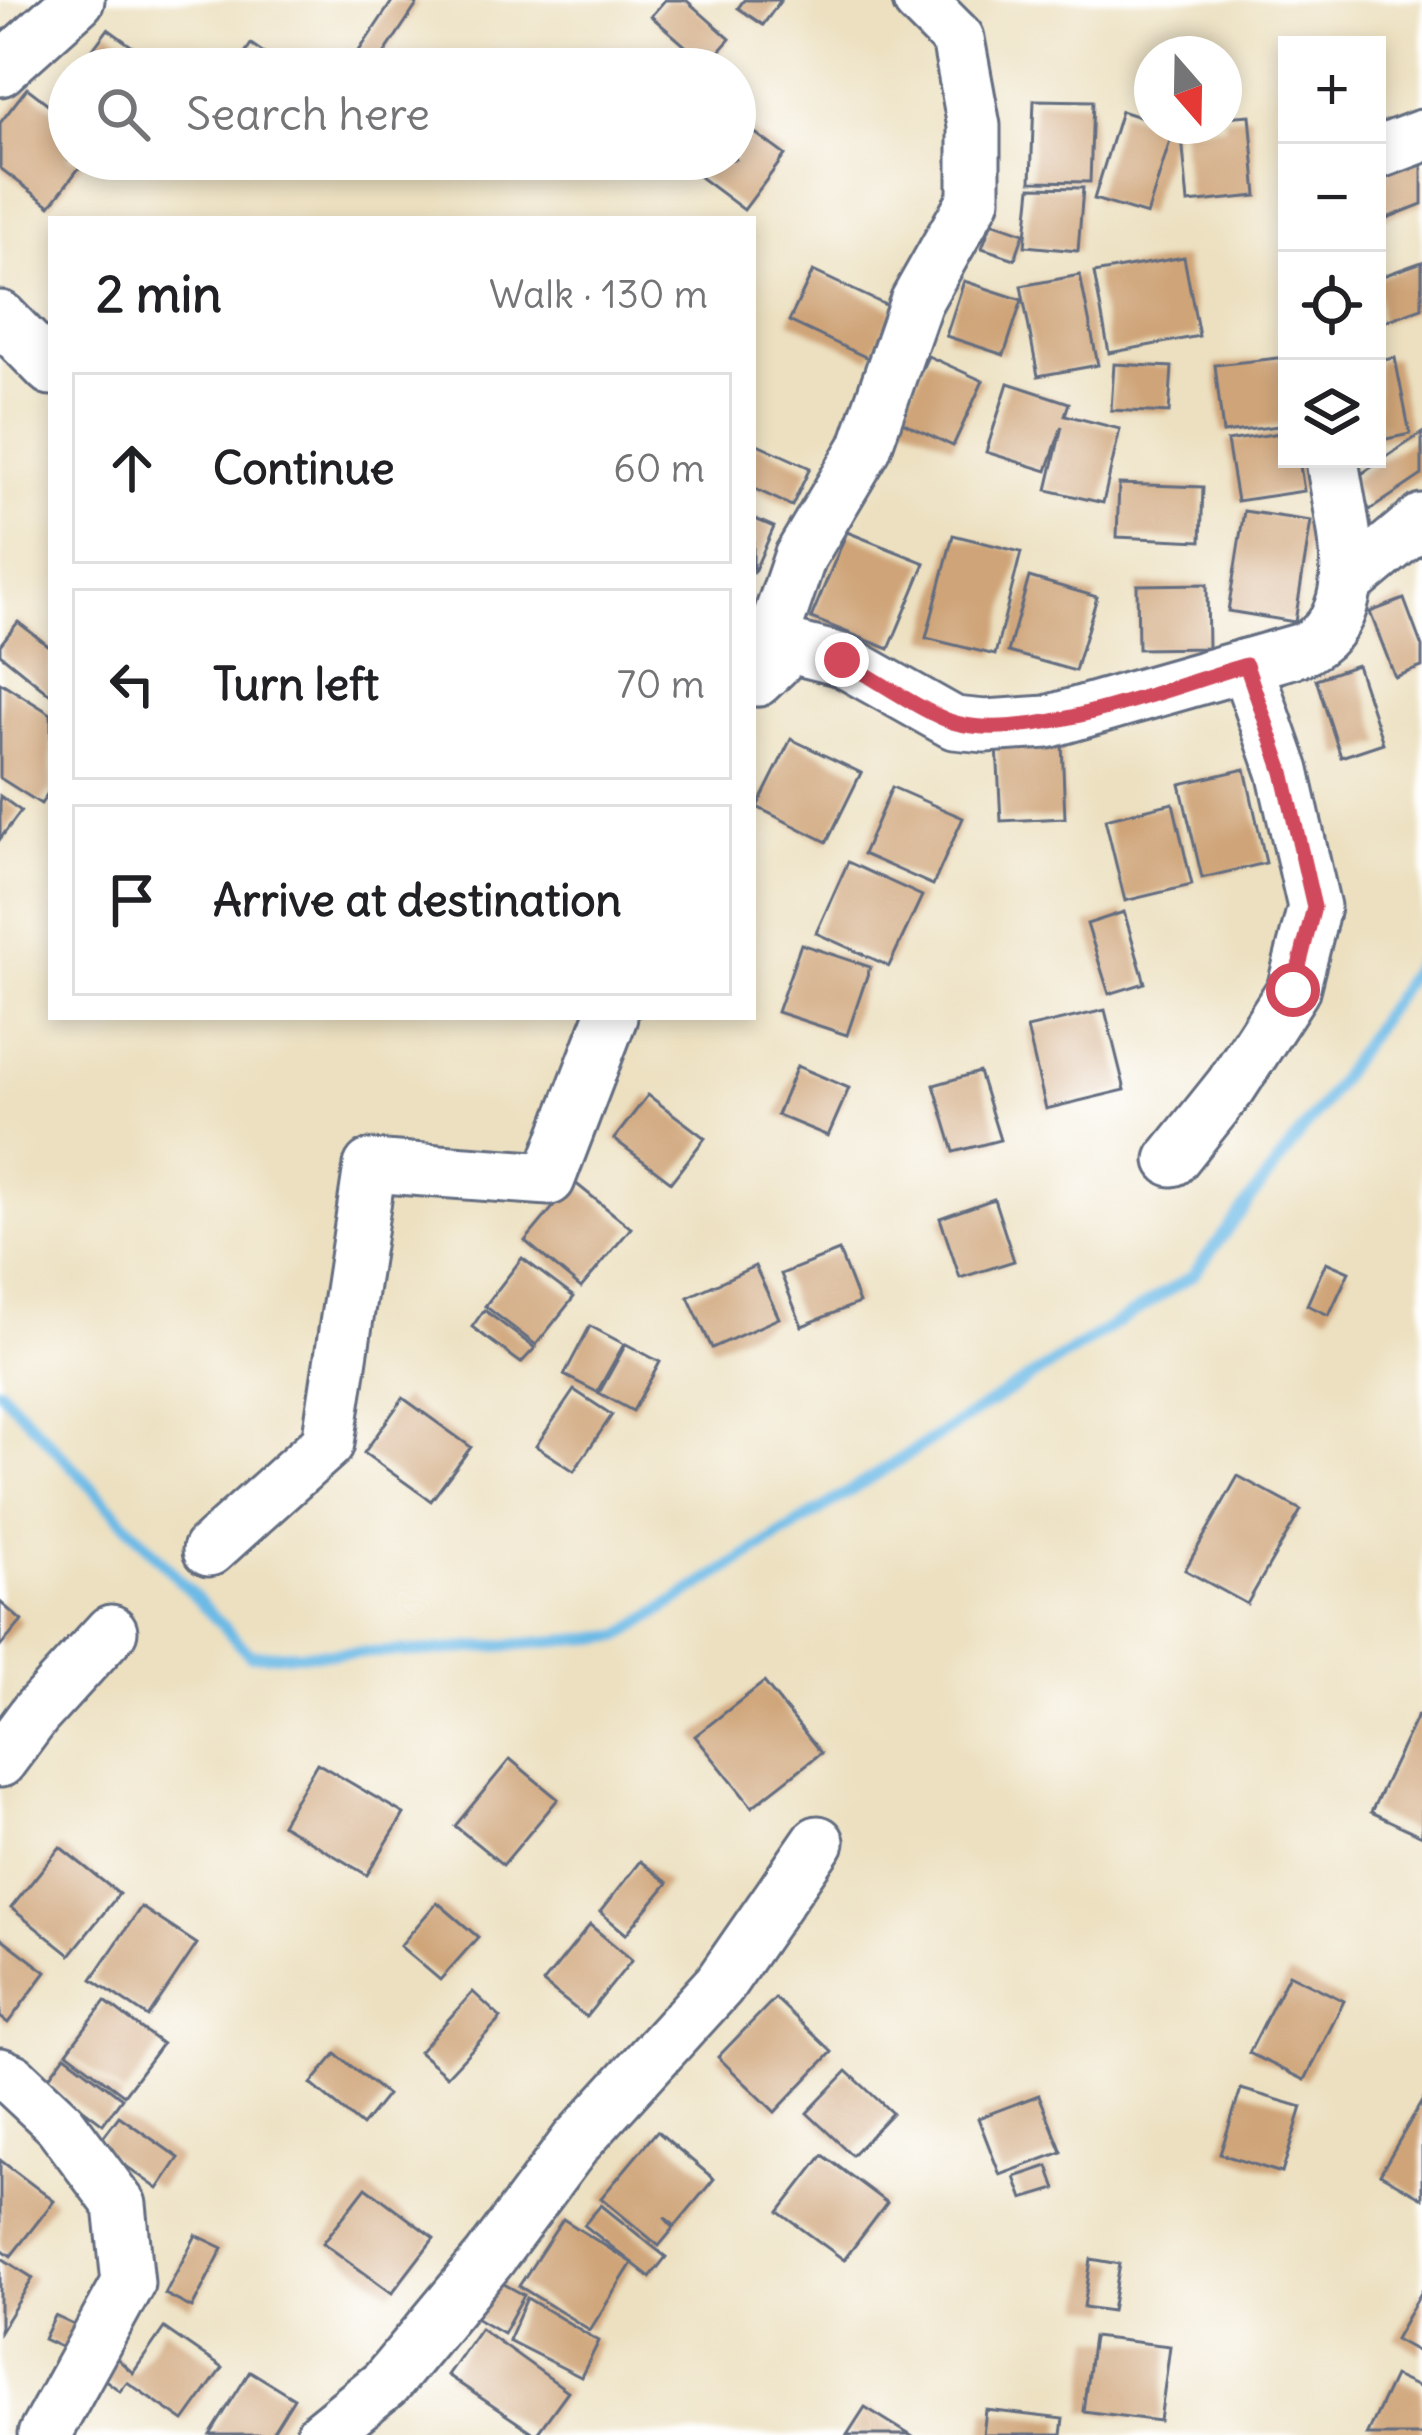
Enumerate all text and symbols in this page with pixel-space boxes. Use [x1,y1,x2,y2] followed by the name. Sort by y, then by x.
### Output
[1134,36,1242,144] north arrow
[1278,36,1386,468] map controls
[1278,36,1386,144] button: +
[48,48,756,180] search box
[90,81,156,147] icon: search
[186,86,430,142] text: Search here
[1278,144,1386,252] button: −
[1278,252,1386,360] button: locate
[96,262,222,326] text: 2 min
[489,270,708,319] text: Walk · 130 m
[1278,360,1386,468] button: layers
[99,435,165,501] icon: ahead
[213,440,395,496] text: Continue
[613,444,705,493] text: 60 m
[815,633,869,687] route end
[99,651,165,717] icon: left
[213,656,379,712] text: Turn left
[617,660,705,709] text: 70 m
[99,867,165,933] icon: arrive
[213,872,622,928] text: Arrive at destination
[1266,963,1320,1017] route start

